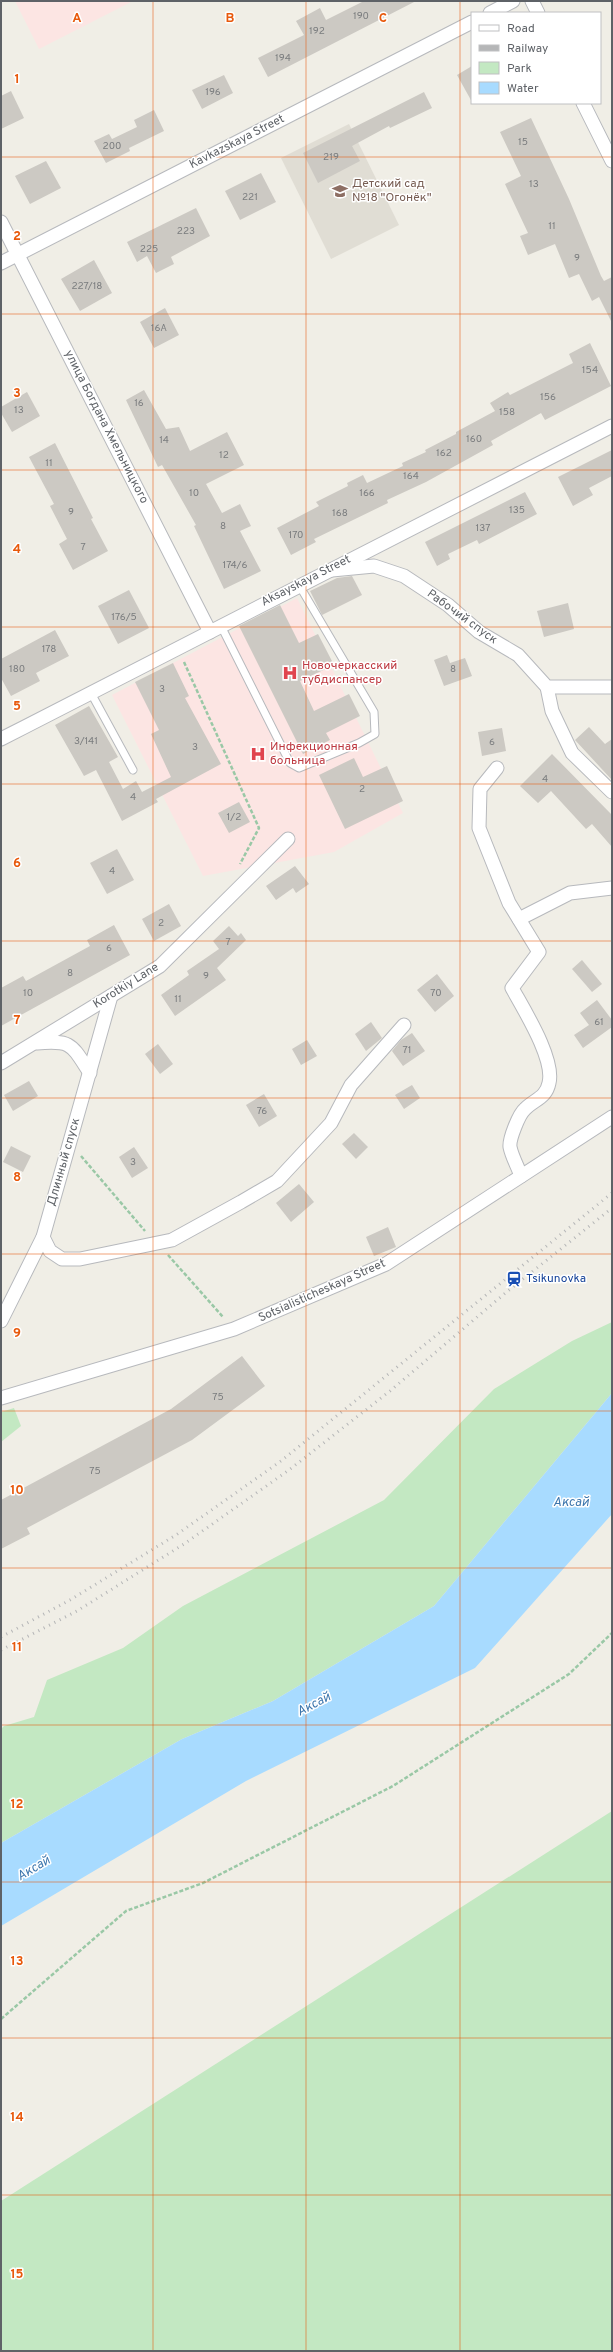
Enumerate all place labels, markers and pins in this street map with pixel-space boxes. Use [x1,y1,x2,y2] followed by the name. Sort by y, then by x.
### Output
[352,176,432,206] place label: Детский сад №18 "Огонёк"
[331,182,349,200] school or university icon: Детский сад №18 "Огонёк"
[302,658,397,688] place label: Новочеркасский тубдиспансер
[281,664,299,682] hospital icon: Новочеркасский тубдиспансер
[270,739,358,769] place label: Инфекционная больница
[249,745,267,763] hospital icon: Инфекционная больница
[505,1270,523,1288] station icon: Tsikunovka
[526,1271,586,1287] place label: Tsikunovka

